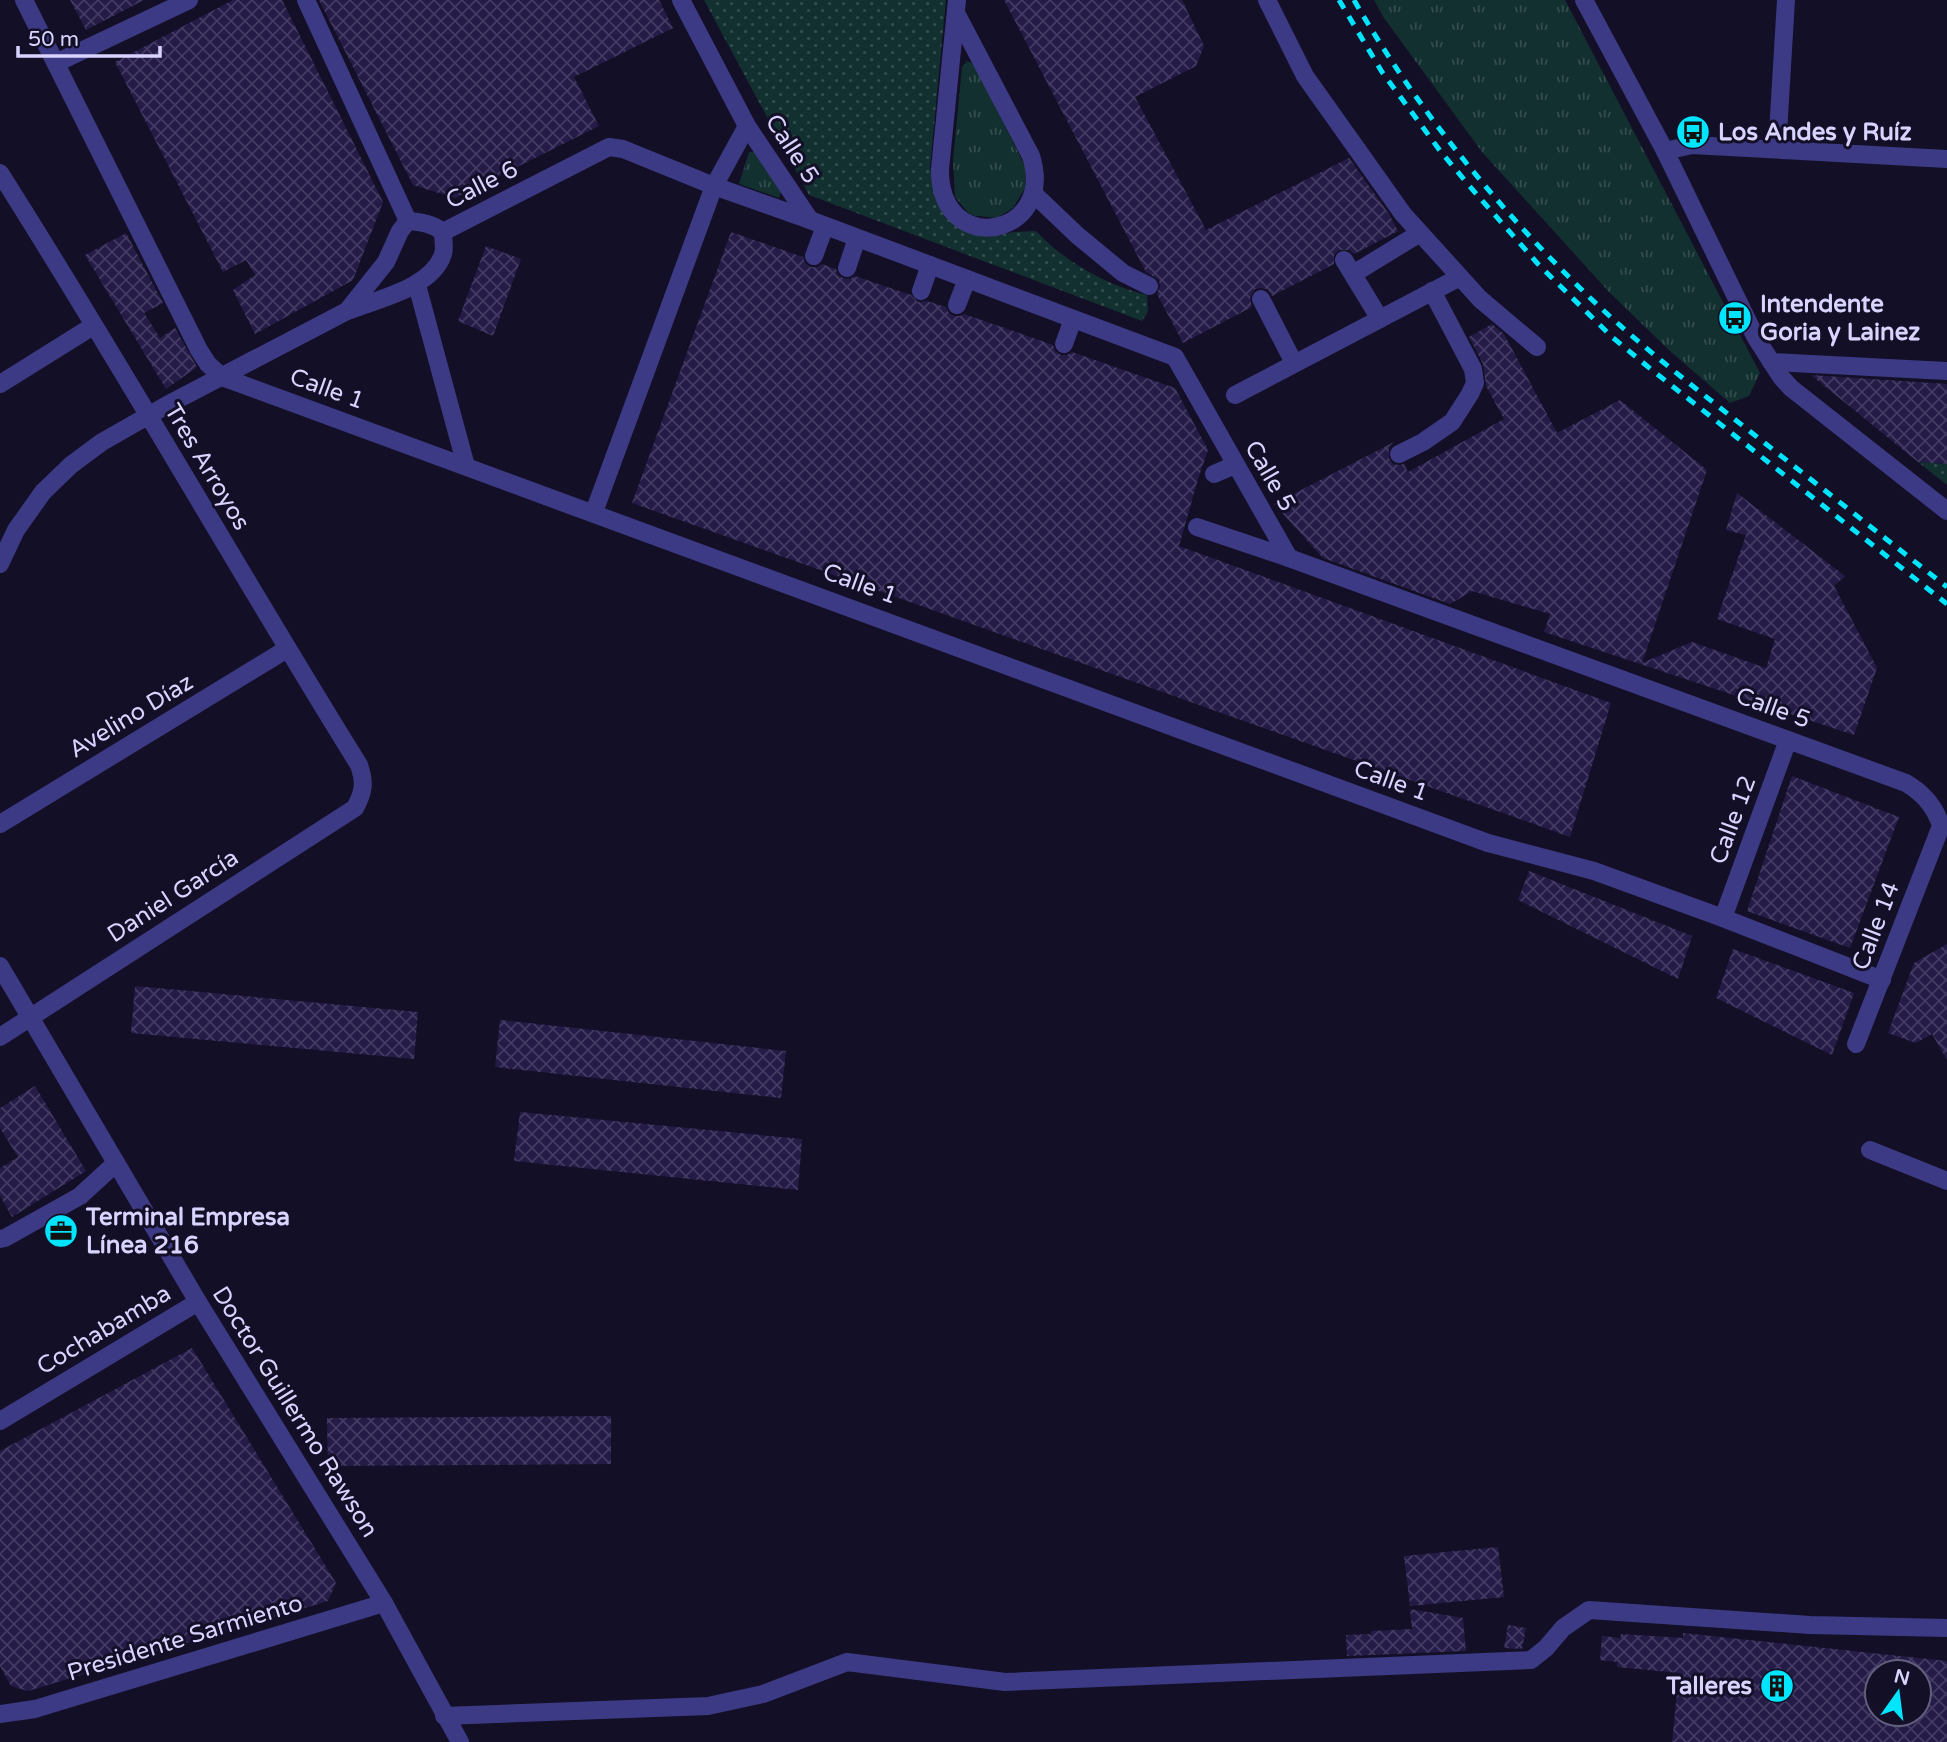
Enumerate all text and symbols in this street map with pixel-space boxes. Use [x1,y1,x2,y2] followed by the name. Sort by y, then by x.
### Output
[18,14,159,58] scale bar
[28,27,79,52] text: 50 m
[759,109,825,189] street label: Calle 5
[1674,113,1712,151] bus stop icon: Los Andes y Ruíz
[1718,118,1912,147] place label: Los Andes y Ruíz
[441,155,523,215] street label: Calle 6
[1760,290,1920,347] place label: Intendente Goria y Lainez
[1716,299,1754,337] bus stop icon: Intendente Goria y Lainez
[286,362,368,416] street label: Calle 1
[158,398,256,536] street label: Tres Arroyos
[1238,435,1302,517] street label: Calle 5
[819,557,901,611] street label: Calle 1
[64,668,198,764] street label: Avelino Díaz
[1732,681,1814,735] street label: Calle 5
[1350,754,1432,808] street label: Calle 1
[1704,772,1762,868] street label: Calle 12
[102,843,244,949] street label: Daniel García
[1846,878,1906,974] street label: Calle 14
[85,1203,290,1260] place label: Terminal Empresa Línea 216
[42,1212,80,1250] office icon: Terminal Empresa Línea 216
[32,1279,176,1381] street label: Cochabamba
[206,1281,384,1543] street label: Doctor Guillermo Rawson
[64,1588,306,1688] street label: Presidente Sarmiento
[1863,1658,1933,1728] north arrow
[1892,1665,1912,1690] text: N
[1758,1667,1796,1705] building icon: Talleres
[1665,1672,1752,1701] place label: Talleres

